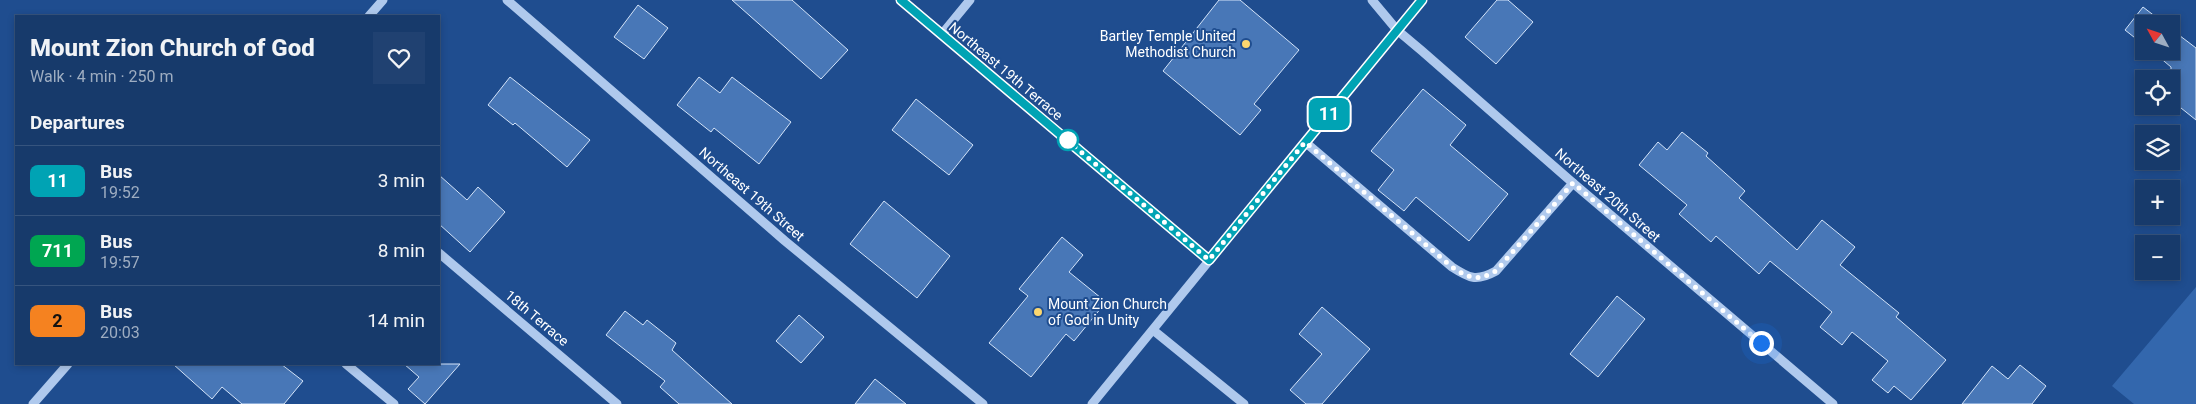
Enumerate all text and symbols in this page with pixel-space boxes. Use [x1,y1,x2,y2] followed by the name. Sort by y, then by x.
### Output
[2135,15,2180,60] north arrow
[2135,15,2180,280] map controls
[946,19,1066,123] street label: Northeast 19th Terrace
[1100,28,1236,60] place label: Bartley Temple United Methodist Church
[373,32,425,84] button: heart
[30,34,315,62] text: Mount Zion Church of God
[1240,38,1252,50] marker: Bartley Temple United Methodist Church
[30,67,174,86] text: Walk · 4 min · 250 m
[2135,70,2180,115] button: locate
[1306,98,1352,130] line badge: 11
[1319,103,1339,124] text: 11
[30,111,125,134] text: Departures
[2135,125,2180,170] button: layers
[1057,129,1079,151] unlabelled marker
[696,144,808,244] street label: Northeast 19th Street
[1552,145,1664,245] street label: Northeast 20th Street
[100,160,133,183] text: Bus
[378,169,425,192] text: 3 min
[47,170,68,191] text: 11
[2135,180,2180,225] button: +
[100,183,140,202] text: 19:52
[100,230,133,253] text: Bus
[2135,235,2180,280] button: −
[378,239,425,262] text: 8 min
[42,240,73,261] text: 711
[100,253,140,272] text: 19:57
[502,287,572,349] street label: 18th Terrace
[1048,296,1167,328] place label: Mount Zion Church of God in Unity
[100,300,133,323] text: Bus
[1032,306,1044,318] marker: Mount Zion Church of God in Unity
[367,309,425,332] text: 14 min
[52,310,63,331] text: 2
[100,323,140,342] text: 20:03
[1749,331,1774,356] your location

